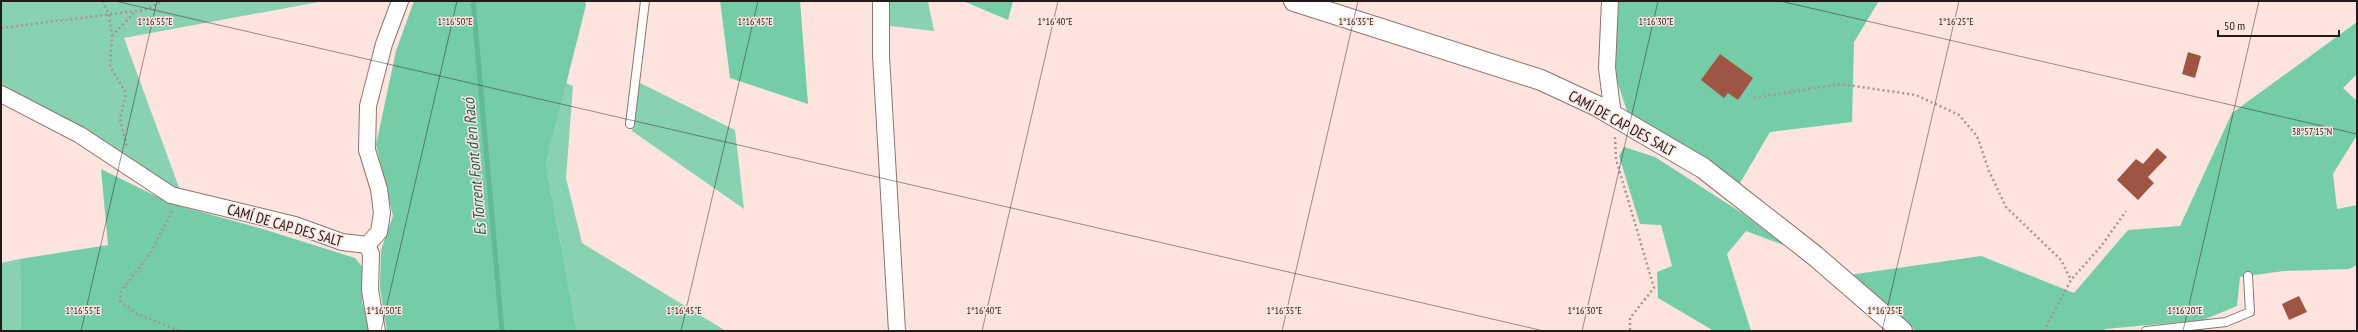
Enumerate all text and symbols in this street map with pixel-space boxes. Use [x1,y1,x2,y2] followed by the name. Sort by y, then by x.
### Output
[2218,12,2339,38] scale bar
[138,15,172,28] text: 1°16'55"E
[438,15,472,28] text: 1°16'50"E
[738,15,772,28] text: 1°16'45"E
[1038,15,1072,28] text: 1°16'40"E
[1339,15,1373,28] text: 1°16'35"E
[1639,15,1673,28] text: 1°16'30"E
[1939,15,1973,28] text: 1°16'25"E
[2224,18,2245,33] text: 50 m
[1565,86,1679,160] street label: CAMÍ DE CAP DES SALT
[458,96,490,237] water label: Es Torrent Font d'en Racó
[2292,125,2332,138] text: 38°57'15"N
[225,199,345,251] street label: CAMÍ DE CAP DES SALT
[66,304,100,317] text: 1°16'55"E
[367,304,401,317] text: 1°16'50"E
[667,304,701,317] text: 1°16'45"E
[967,304,1001,317] text: 1°16'40"E
[1267,304,1301,317] text: 1°16'35"E
[1568,304,1602,317] text: 1°16'30"E
[1868,304,1902,317] text: 1°16'25"E
[2168,304,2202,317] text: 1°16'20"E

